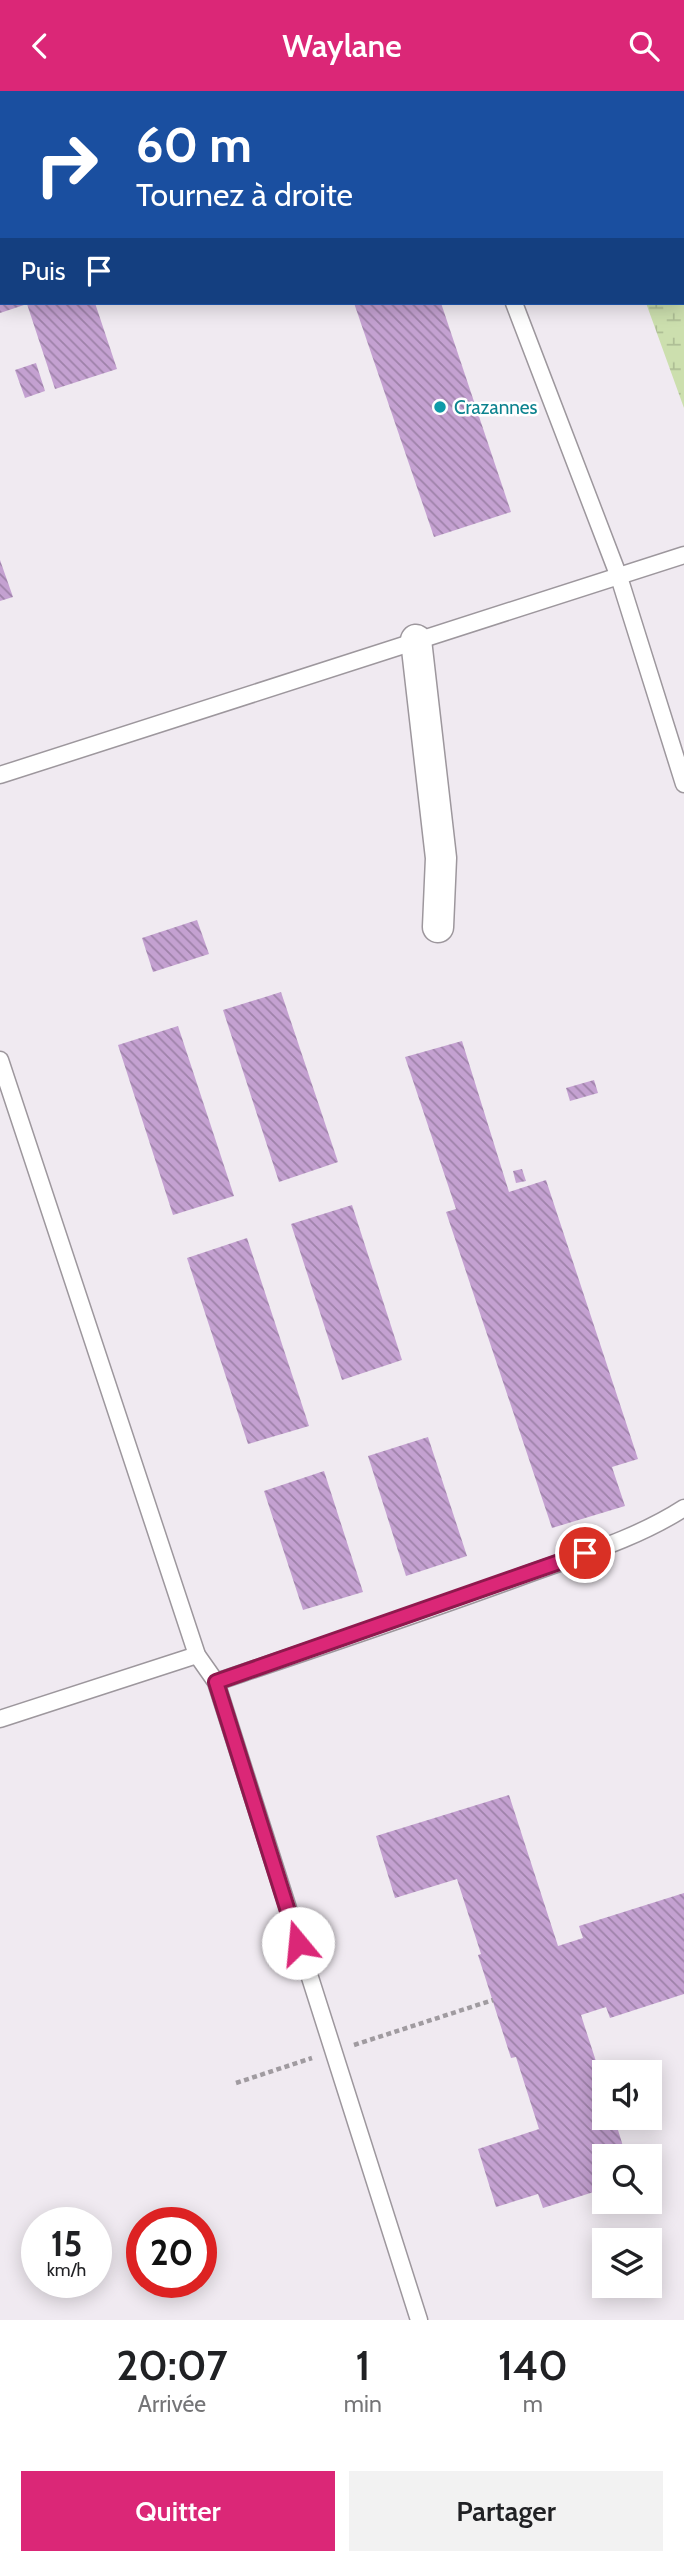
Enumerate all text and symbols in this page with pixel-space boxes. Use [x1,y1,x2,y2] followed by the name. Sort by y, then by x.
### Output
[282,26,402,65] text: Waylane
[21,27,59,65] icon: back
[625,27,663,65] icon: search
[136,115,252,174] text: 60 m
[21,119,112,210] icon: right
[136,175,353,214] text: Tournez à droite
[80,252,118,290] icon: arrive
[21,255,66,287] text: Puis
[454,396,538,419] place label: Crazannes
[432,399,448,415] marker: Crazannes
[555,1523,615,1583] pin
[566,1534,604,1572] icon: arrive
[261,1906,335,1980] position arrow
[592,2060,662,2298] map controls
[592,2060,662,2130] button: sound
[592,2144,662,2214] button: search
[126,2207,217,2298] speed limit sign: 20
[51,2222,82,2265] text: 15
[592,2228,662,2298] button: layers
[47,2259,86,2281] text: km/h
[116,2339,228,2391] text: 20:07
[355,2339,370,2391] text: 1
[498,2339,568,2391] text: 140
[138,2390,206,2418] text: Arrivée
[344,2390,382,2418] text: min
[523,2390,543,2418] text: m
[21,2471,335,2551] button: Quitter
[349,2471,663,2551] button: Partager

